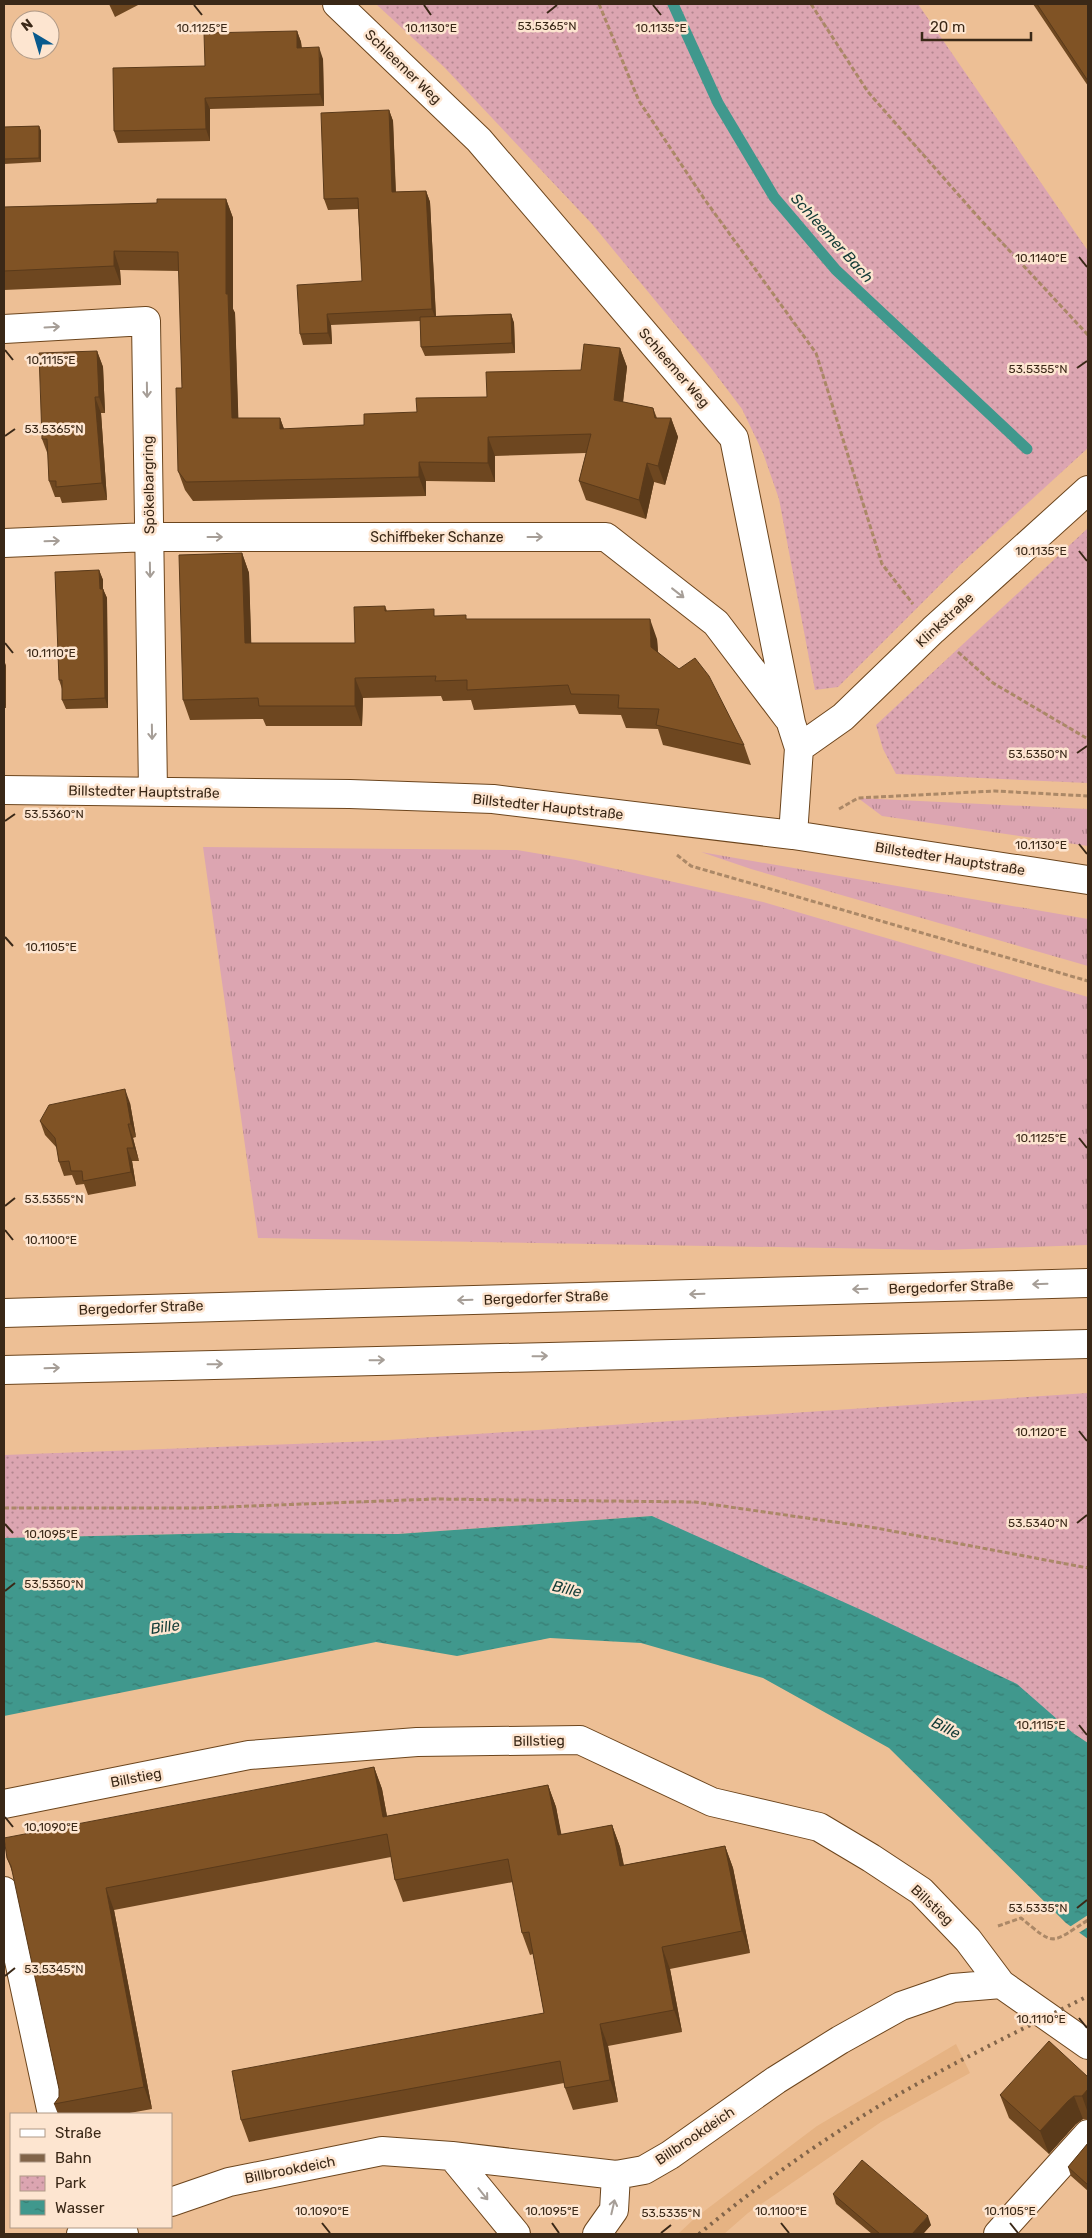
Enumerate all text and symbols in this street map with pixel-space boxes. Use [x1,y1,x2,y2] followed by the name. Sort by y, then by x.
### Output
[10,10,60,60] north arrow
[922,10,1031,42] scale bar
[18,15,37,35] text: N
[930,18,965,36] text: 20 m
[517,19,577,33] text: 53.5365°N
[176,21,228,35] text: 10.1125°E
[405,21,457,35] text: 10.1130°E
[635,21,687,35] text: 10.1135°E
[361,26,445,108] street label: Schleemer Weg
[787,190,877,286] water label: Schleemer Bach
[1015,251,1067,265] text: 10.1140°E
[44,322,60,331] one-way arrow
[635,325,713,411] street label: Schleemer Weg
[26,353,76,367] text: 10.1115°E
[1009,362,1067,376] text: 53.5355°N
[142,382,152,398] one-way arrow
[24,422,84,436] text: 53.5365°N
[140,436,158,534] street label: Spökelbargring
[370,529,504,546] street label: Schiffbeker Schanze
[206,532,223,542] one-way arrow
[526,532,543,542] one-way arrow
[44,537,60,546] one-way arrow
[1015,544,1067,558] text: 10.1135°E
[145,562,155,578] one-way arrow
[671,588,684,599] one-way arrow
[913,589,977,651] street label: Klinkstraße
[26,646,76,660] text: 10.1110°E
[147,724,157,740] one-way arrow
[1008,747,1068,761] text: 53.5350°N
[68,782,220,802] street label: Billstedter Hauptstraße
[472,791,624,823] street label: Billstedter Hauptstraße
[24,807,84,821] text: 53.5360°N
[1015,838,1067,852] text: 10.1130°E
[874,839,1026,879] street label: Billstedter Hauptstraße
[25,940,77,954] text: 10.1105°E
[1015,1131,1067,1145] text: 10.1125°E
[25,1192,83,1206] text: 53.5355°N
[25,1233,77,1247] text: 10.1100°E
[888,1276,1014,1298] street label: Bergedorfer Straße
[1032,1280,1048,1289] one-way arrow
[852,1284,868,1294] one-way arrow
[483,1287,609,1309] street label: Bergedorfer Straße
[689,1289,705,1298] one-way arrow
[457,1295,473,1304] one-way arrow
[78,1297,204,1319] street label: Bergedorfer Straße
[532,1351,548,1361] one-way arrow
[369,1355,385,1365] one-way arrow
[206,1359,223,1369] one-way arrow
[44,1363,60,1372] one-way arrow
[1015,1425,1067,1439] text: 10.1120°E
[1008,1516,1068,1530] text: 53.5340°N
[24,1527,78,1541] text: 10.1095°E
[24,1577,84,1591] text: 53.5350°N
[551,1577,584,1601] water label: Bille
[149,1616,181,1638] water label: Bille
[929,1713,964,1743] water label: Bille
[1016,1718,1066,1732] text: 10.1115°E
[513,1732,565,1750] street label: Billstieg
[109,1765,163,1791] street label: Billstieg
[24,1820,78,1834] text: 10.1090°E
[907,1881,957,1929] street label: Billstieg
[1008,1901,1068,1915] text: 53.5335°N
[24,1962,84,1976] text: 53.5345°N
[1016,2012,1066,2026] text: 10.1110°E
[652,2103,738,2169] street label: Billbrookdeich
[10,2113,172,2228] legend
[55,2124,101,2142] text: Straße
[55,2149,92,2167] text: Bahn
[243,2153,337,2187] street label: Billbrookdeich
[55,2174,86,2192] text: Park
[477,2187,488,2200] one-way arrow
[55,2199,105,2217] text: Wasser
[609,2199,618,2215] one-way arrow
[295,2204,349,2218] text: 10.1090°E
[525,2204,579,2218] text: 10.1095°E
[755,2204,807,2218] text: 10.1100°E
[984,2204,1036,2218] text: 10.1105°E
[641,2206,701,2220] text: 53.5335°N

